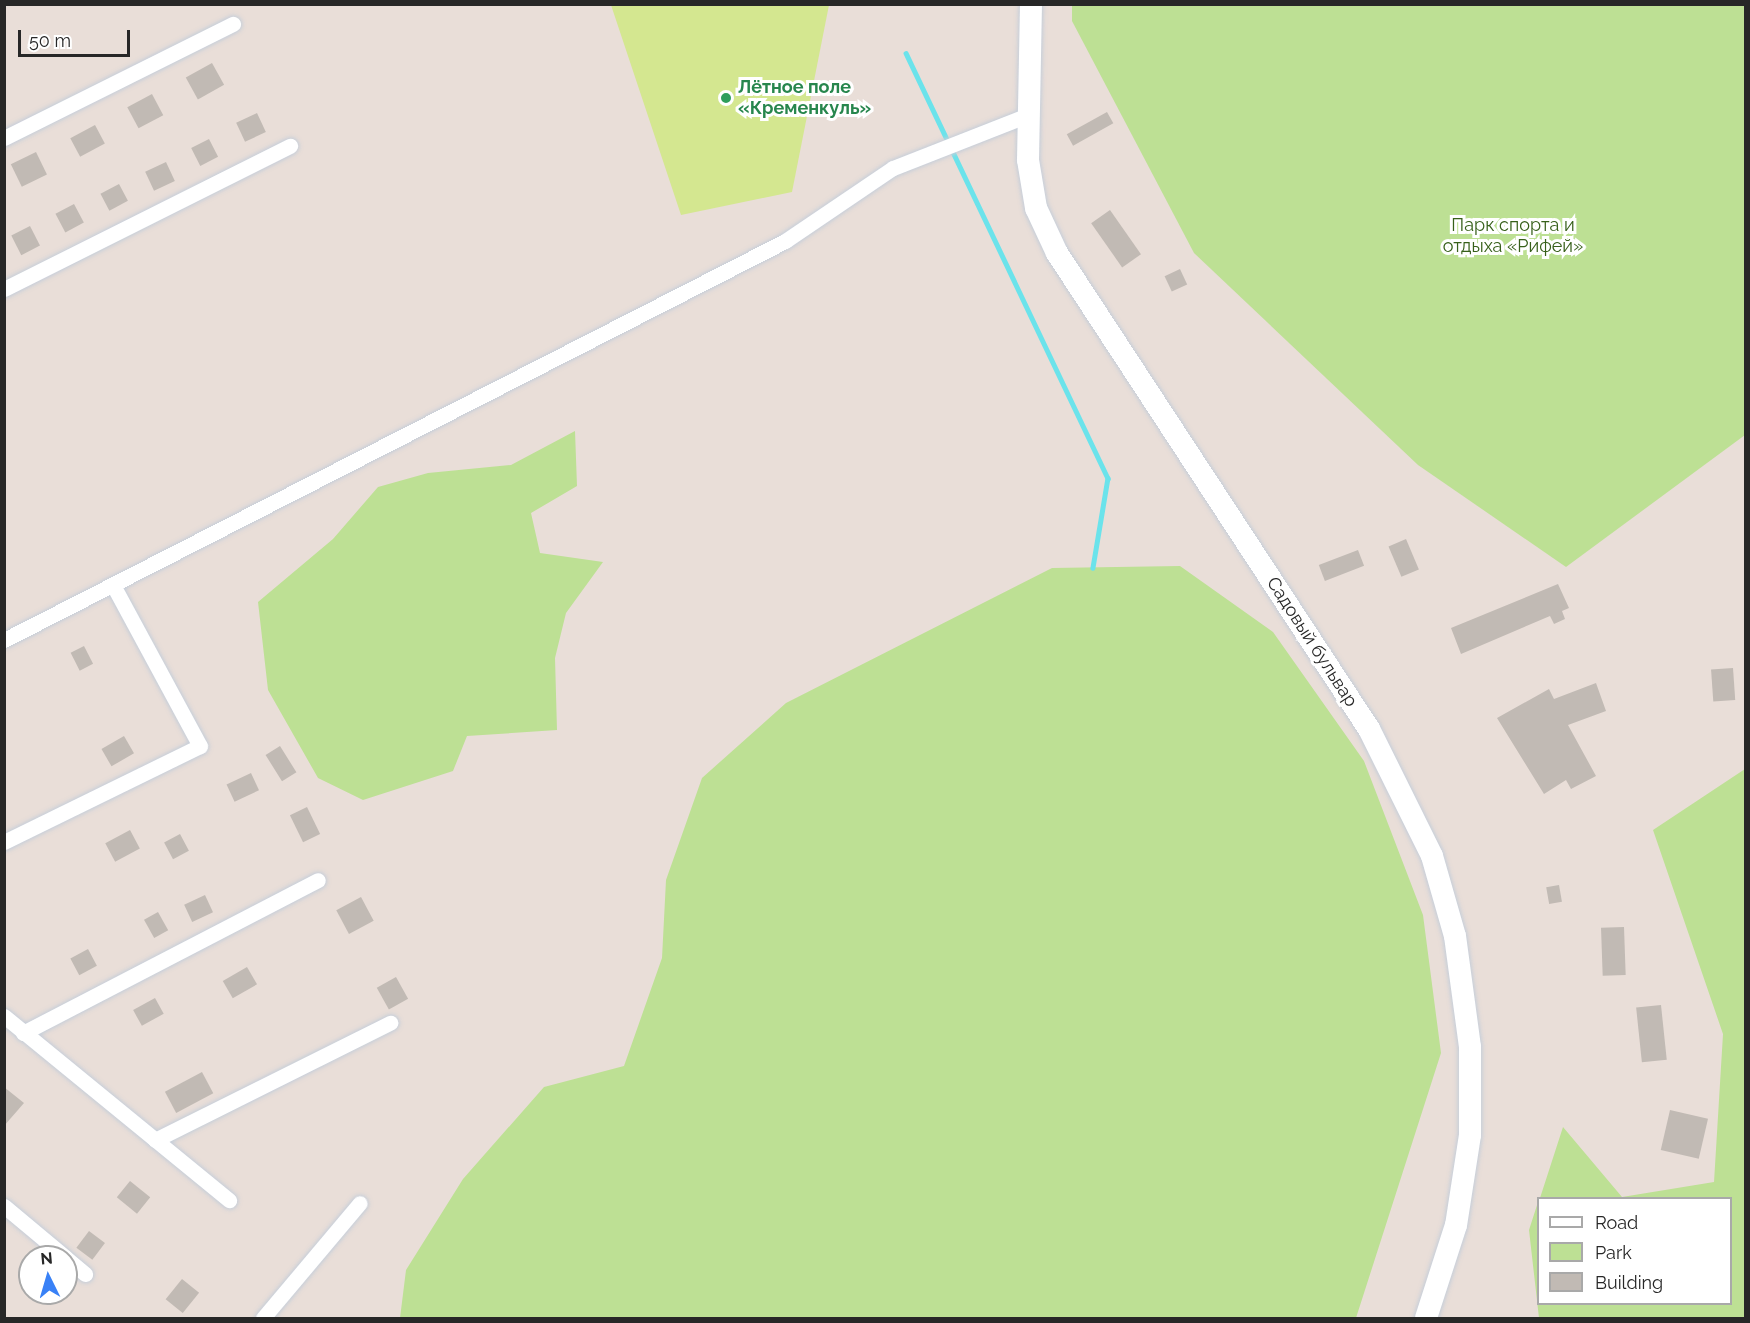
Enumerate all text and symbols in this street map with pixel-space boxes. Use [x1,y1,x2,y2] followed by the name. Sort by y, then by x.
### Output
[21,18,134,56] scale bar
[29,30,71,51] text: 50 m
[738,77,871,119] place label: Лётное поле «Кременкуль»
[719,91,733,105] marker: Лётное поле «Кременкуль»
[1443,215,1583,258] park label: Парк спорта и отдыха «Рифей»
[1262,573,1362,711] street label: Садовый бульвар
[1537,1197,1732,1305] legend
[1595,1212,1638,1233] text: Road
[1595,1242,1632,1263] text: Park
[18,1245,78,1305] north arrow
[40,1249,53,1269] text: N
[1595,1272,1663,1293] text: Building

